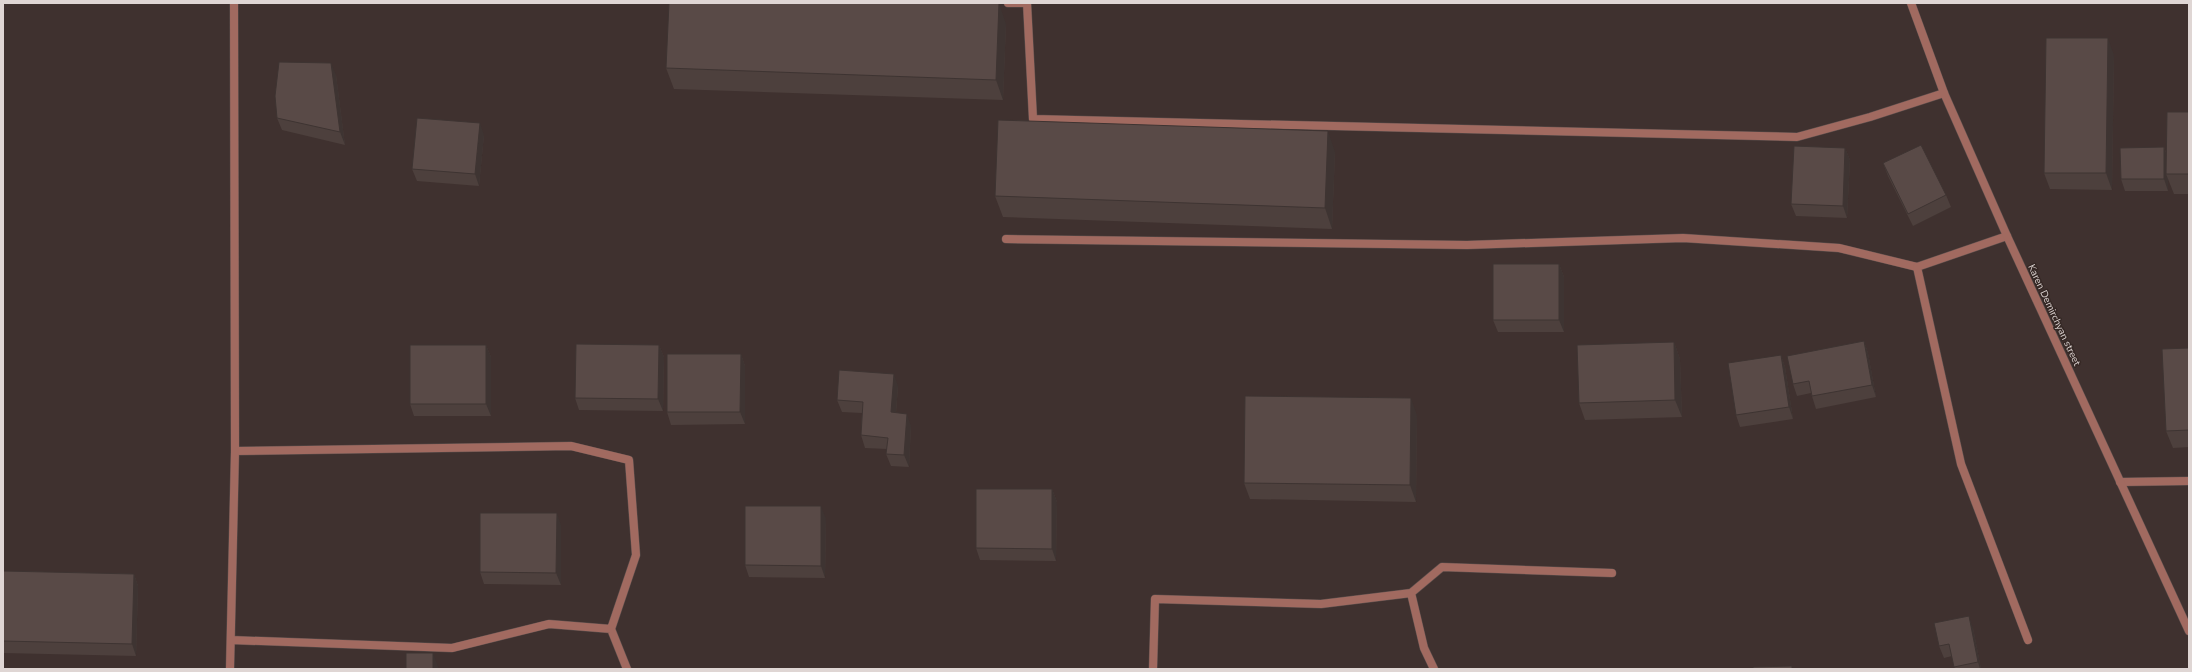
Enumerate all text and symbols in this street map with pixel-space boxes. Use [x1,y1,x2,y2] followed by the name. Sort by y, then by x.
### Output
[2024,262,2084,368] street label: Karen Demirchyan street

